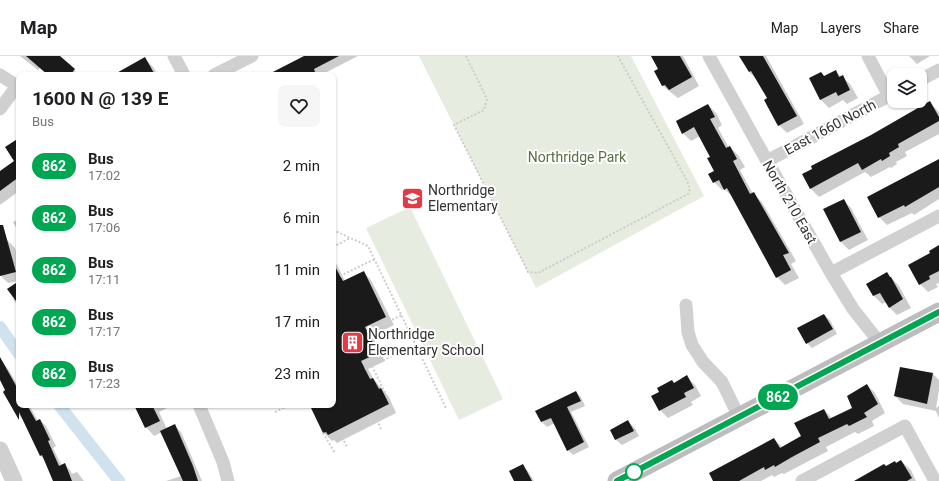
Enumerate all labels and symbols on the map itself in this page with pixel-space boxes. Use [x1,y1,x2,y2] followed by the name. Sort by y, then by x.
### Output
[782,96,878,158] street label: East 1660 North
[528,149,627,165] park label: Northridge Park
[760,158,820,247] street label: North 210 East
[428,182,498,214] place label: Northridge Elementary
[399,185,425,211] school or university icon: Northridge Elementary
[368,326,484,358] place label: Northridge Elementary School
[340,329,366,355] building icon: Northridge Elementary School
[755,384,801,410] line badge: 862
[625,463,643,481] unlabelled marker

